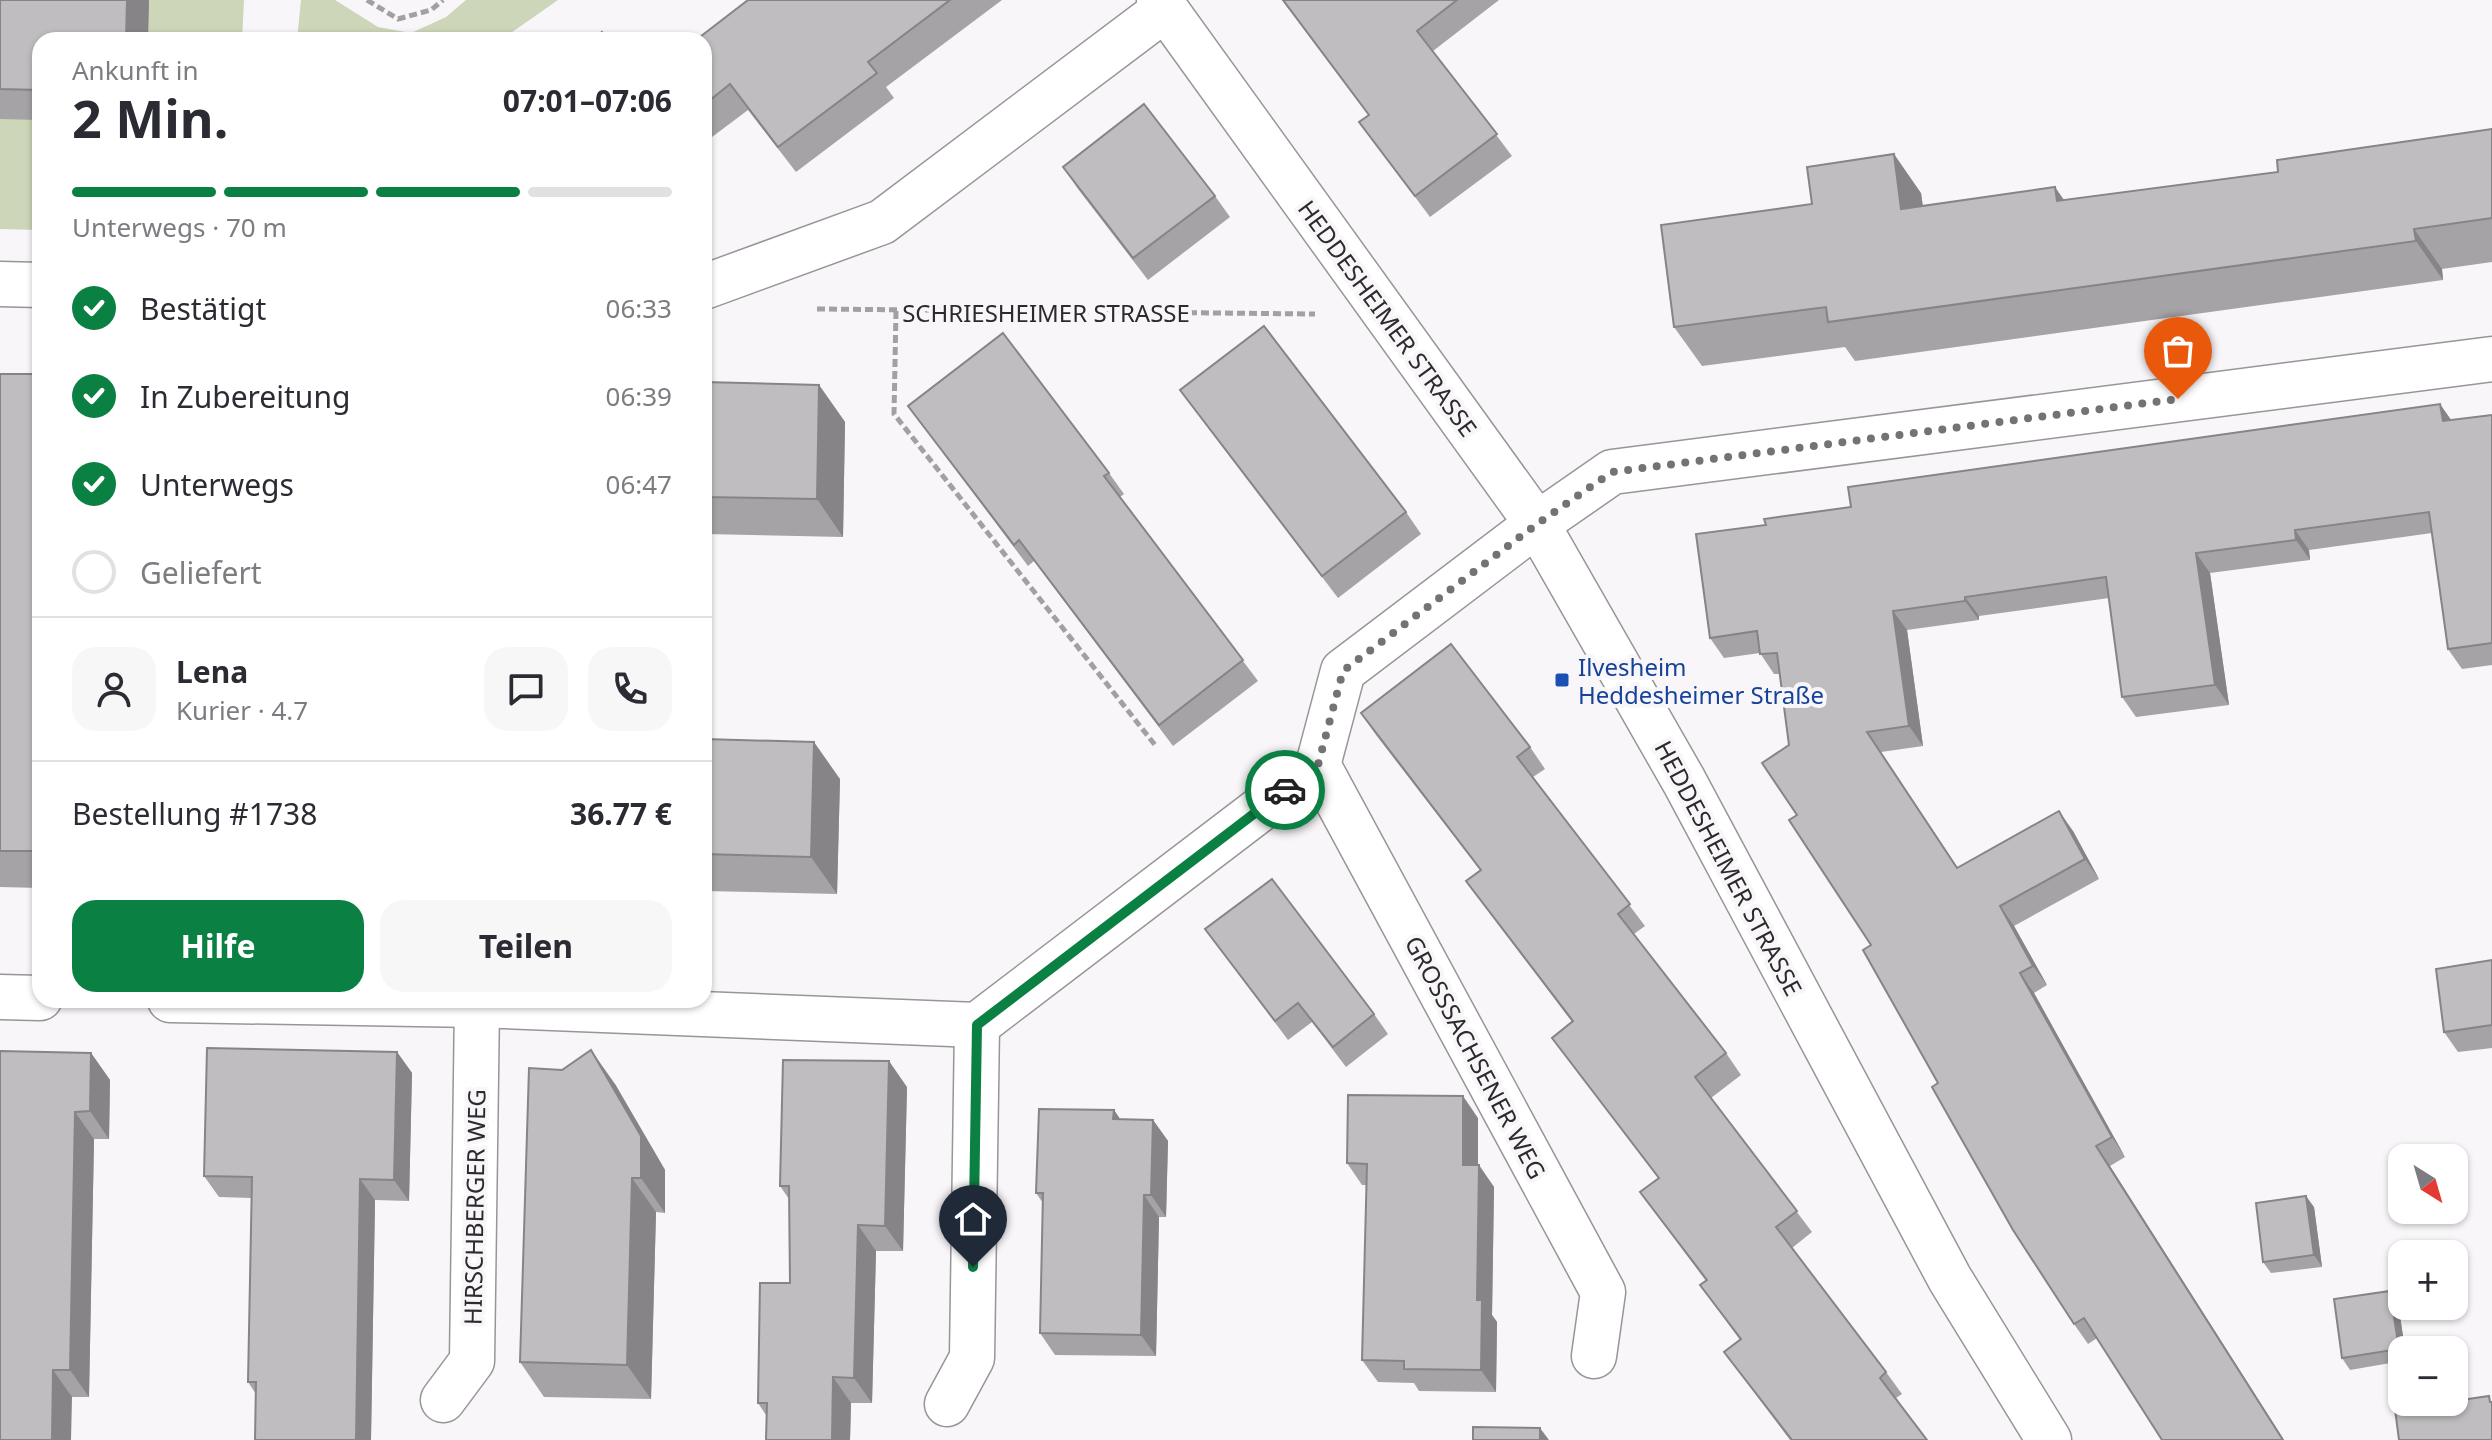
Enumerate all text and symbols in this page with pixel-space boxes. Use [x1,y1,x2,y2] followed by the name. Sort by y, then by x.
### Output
[72,52,199,88] text: Ankunft in
[503,80,672,121] text: 07:01–07:06
[72,82,228,153] text: 2 Min.
[1291,193,1485,443] street label: HEDDESHEIMER STRASSE
[72,209,287,245] text: Unterwegs · 70 m
[72,286,116,330] icon: check
[140,288,266,329] text: Bestätigt
[606,290,672,326] text: 06:33
[902,296,1190,329] street label: SCHRIESHEIMER STRASSE
[2144,317,2212,399] pin
[2156,329,2200,373] icon: bag
[72,374,116,418] icon: check
[140,376,350,417] text: In Zubereitung
[606,378,672,414] text: 06:39
[72,462,116,506] icon: check
[140,464,294,505] text: Unterwegs
[606,466,672,502] text: 06:47
[140,552,262,593] text: Geliefert
[72,647,156,731] button: person
[484,647,568,731] button: chat
[588,647,672,731] button: phone
[1578,650,1824,711] place label: Ilvesheim Heddesheimer Straße
[176,651,248,692] text: Lena
[1553,671,1571,689] marker: Ilvesheim Heddesheimer Straße
[176,692,308,728] text: Kurier · 4.7
[1648,735,1810,1001] street label: HEDDESHEIMER STRASSE
[1245,750,1325,830] courier
[1263,768,1307,812] icon: car
[72,793,317,834] text: Bestellung #1738
[570,793,672,834] text: 36.77 €
[72,900,364,992] button: Hilfe
[380,900,672,992] button: Teilen
[1398,930,1554,1184] street label: GROSSSACHSENER WEG
[455,1089,493,1325] street label: HIRSCHBERGER WEG
[2388,1144,2468,1224] north arrow
[2388,1144,2468,1416] map controls
[939,1185,1007,1267] pin
[951,1197,995,1241] icon: home
[2388,1240,2468,1320] button: +
[2388,1336,2468,1416] button: −

